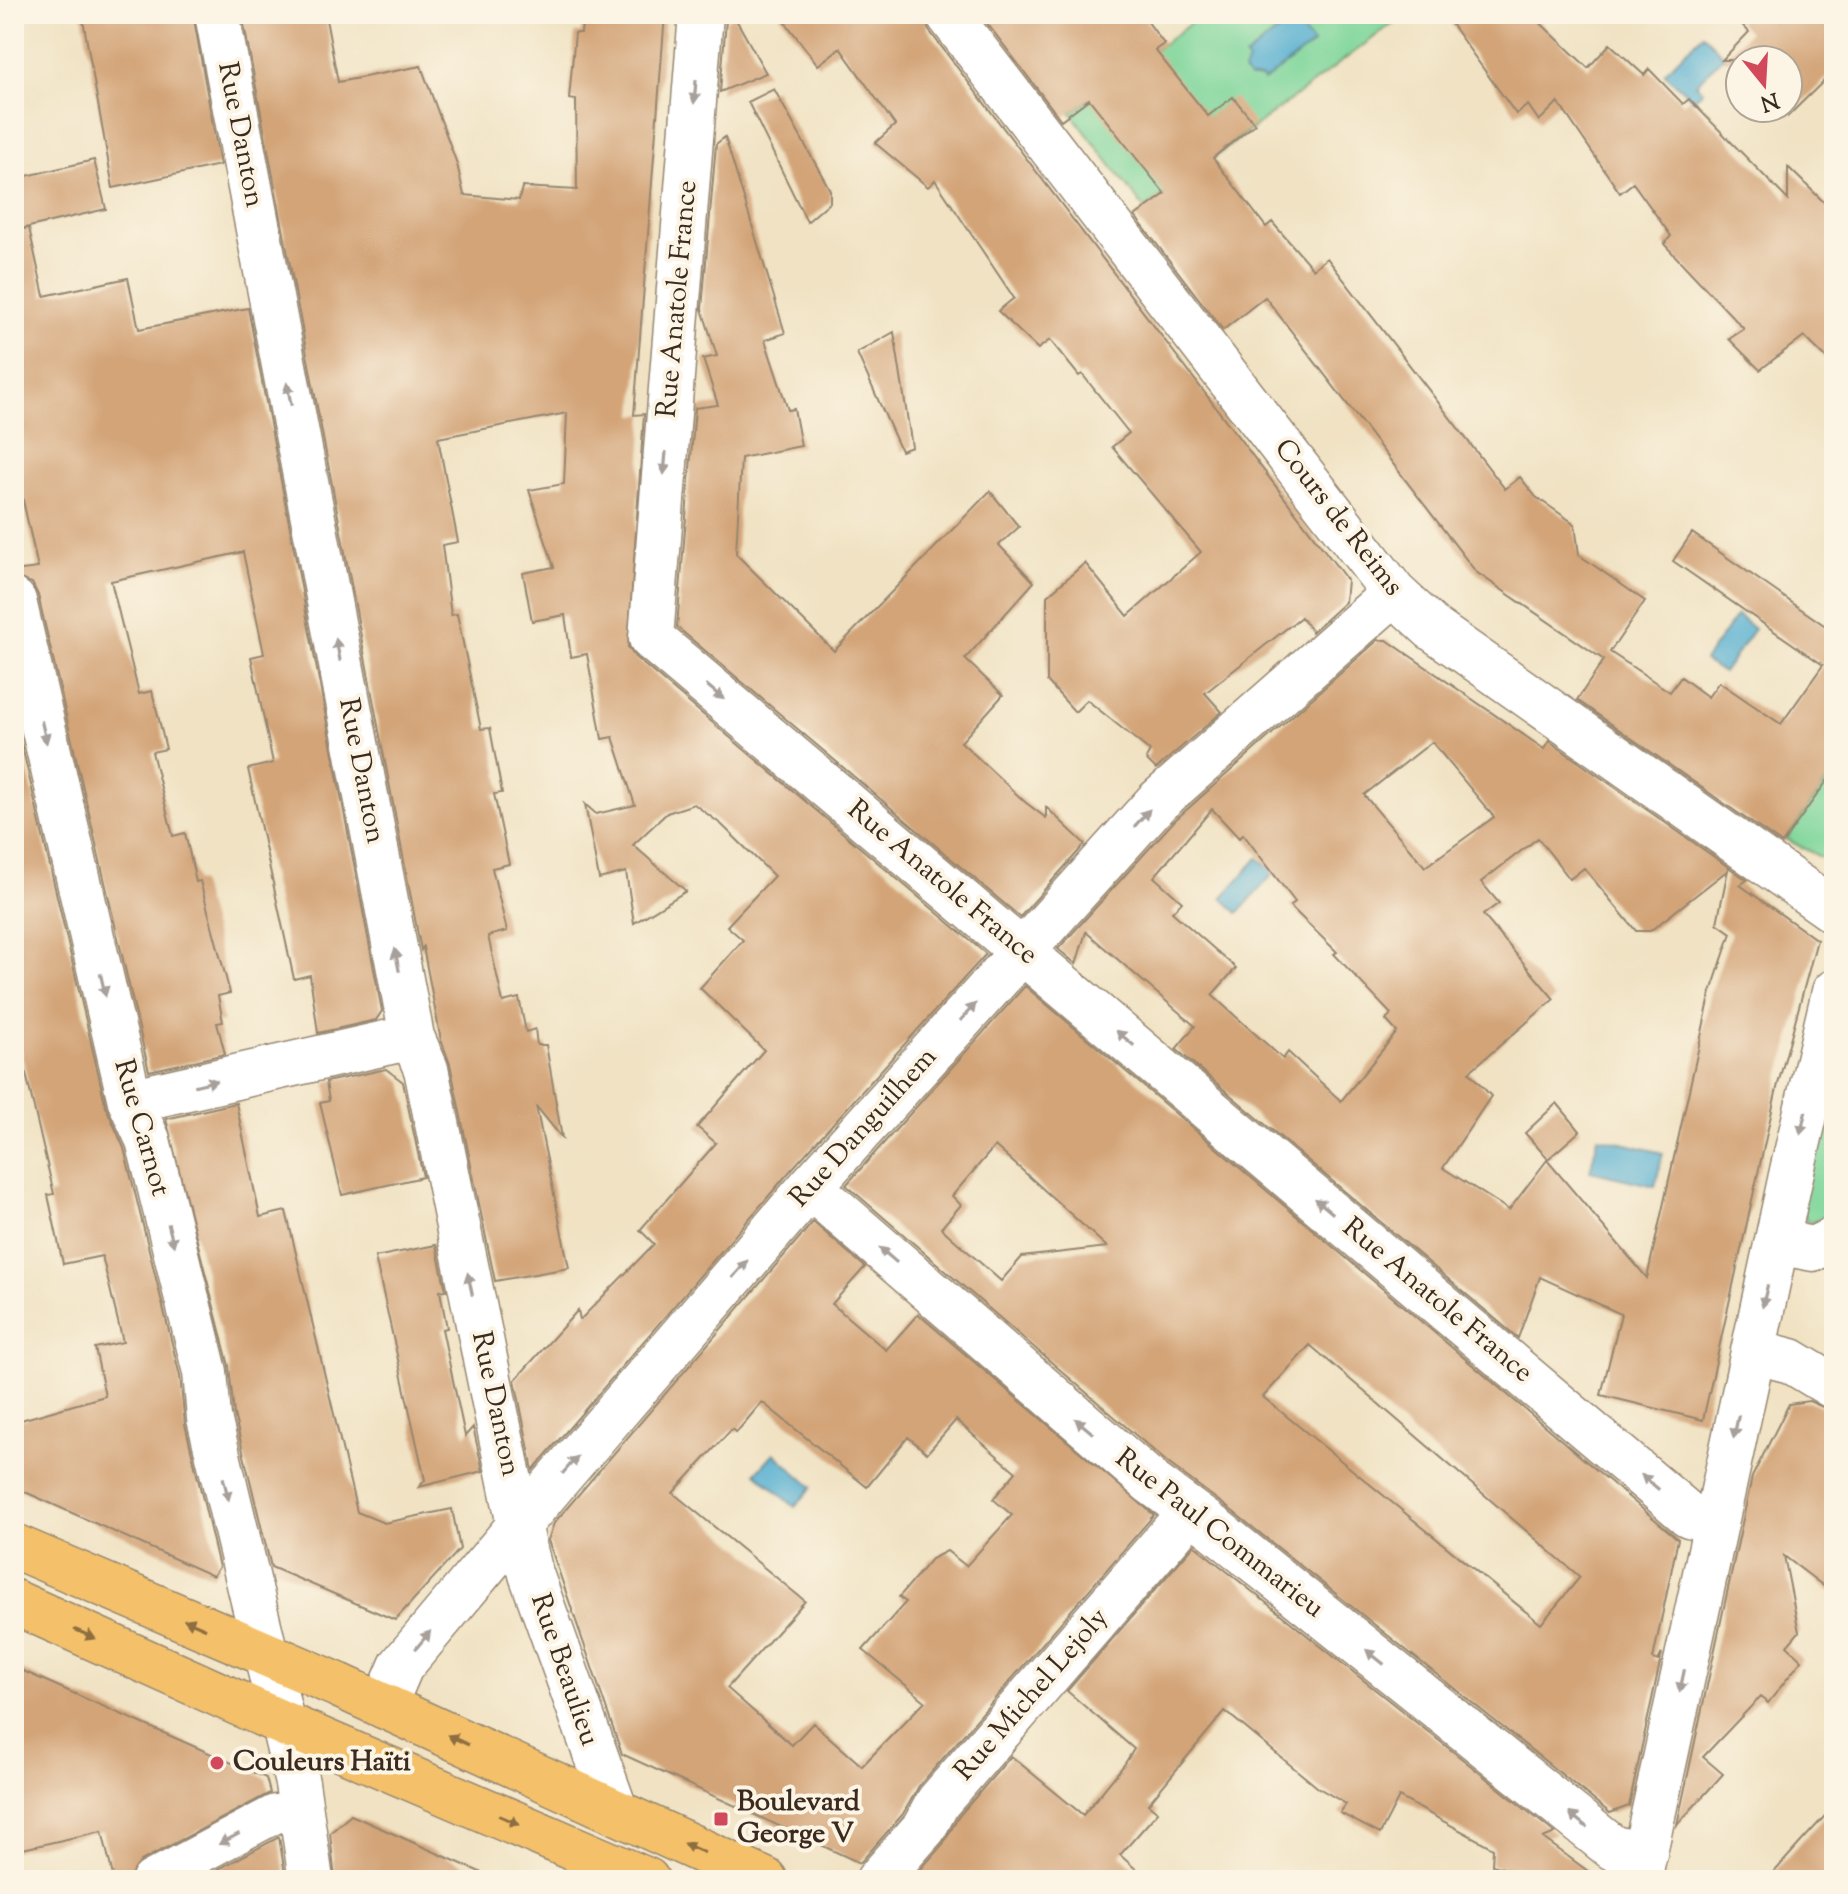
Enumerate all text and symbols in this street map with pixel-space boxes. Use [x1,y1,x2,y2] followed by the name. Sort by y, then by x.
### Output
[1724,44,1804,124] north arrow
[206,59,274,211] street label: Rue Danton
[688,80,701,105] one-way arrow
[1756,82,1783,118] text: N
[648,179,708,419] street label: Rue Anatole France
[283,382,295,407] one-way arrow
[1264,431,1412,605] street label: Cours de Reims
[658,450,671,475] one-way arrow
[331,637,344,662] one-way arrow
[705,683,725,700] one-way arrow
[327,695,395,847] street label: Rue Danton
[38,719,51,744] one-way arrow
[838,791,1046,975] street label: Rue Anatole France
[1133,809,1150,829] one-way arrow
[390,947,403,972] one-way arrow
[97,973,110,998] one-way arrow
[959,1002,977,1021] one-way arrow
[1115,1030,1135,1047] one-way arrow
[781,1039,947,1217] street label: Rue Danguilhem
[102,1055,180,1202] street label: Rue Carnot
[194,1076,219,1089] one-way arrow
[1796,1110,1809,1135] one-way arrow
[1314,1198,1334,1215] one-way arrow
[1333,1209,1541,1393] street label: Rue Anatole France
[166,1223,178,1248] one-way arrow
[878,1246,897,1264] one-way arrow
[730,1259,748,1278] one-way arrow
[464,1271,476,1296] one-way arrow
[1758,1284,1771,1309] one-way arrow
[460,1328,530,1480] street label: Rue Danton
[1729,1414,1742,1439] one-way arrow
[1074,1417,1093,1435] one-way arrow
[1106,1440,1332,1628] street label: Rue Paul Commarieu
[561,1456,578,1476] one-way arrow
[1641,1474,1661,1491] one-way arrow
[221,1476,233,1501] one-way arrow
[519,1589,609,1751] street label: Rue Beaulieu
[946,1600,1118,1790] street label: Rue Michel Lejoly
[183,1618,207,1631] one-way arrow
[73,1627,97,1641] one-way arrow
[414,1630,431,1650] one-way arrow
[1365,1649,1385,1666] one-way arrow
[1675,1669,1687,1694] one-way arrow
[446,1733,469,1747] one-way arrow
[233,1743,411,1783] place label: Couleurs Haïti
[208,1754,226,1772] marker: Couleurs Haïti
[737,1783,860,1855] place label: Boulevard George V
[712,1810,730,1828] marker: Boulevard George V
[1567,1811,1588,1828] one-way arrow
[497,1813,521,1826] one-way arrow
[217,1832,240,1846] one-way arrow
[682,1841,706,1855] one-way arrow

